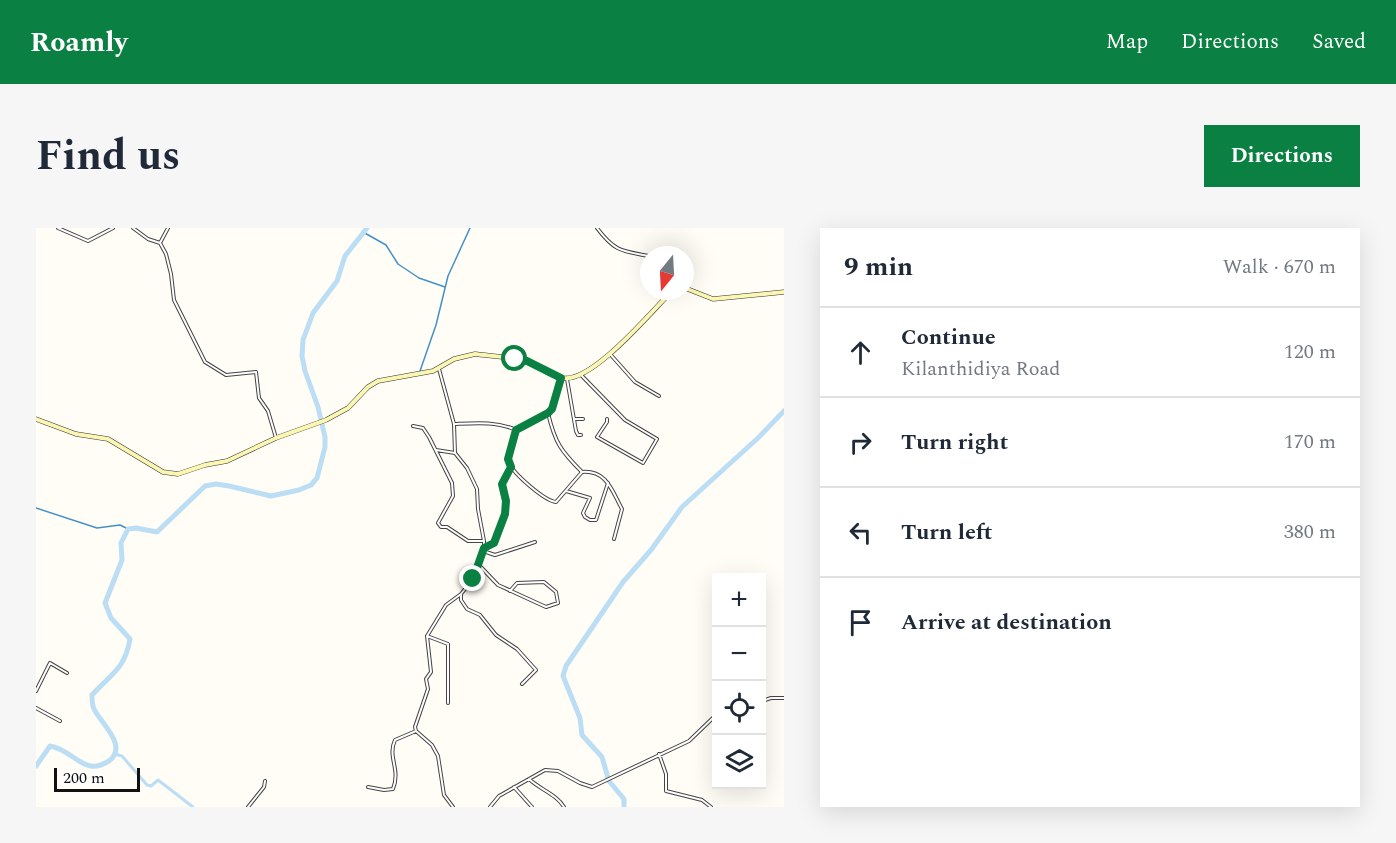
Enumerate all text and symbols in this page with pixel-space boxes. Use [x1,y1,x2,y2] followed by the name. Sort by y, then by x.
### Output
[30,21,128,64] text: Roamly
[1106,26,1148,58] text: Map
[1181,26,1279,58] text: Directions
[1312,26,1366,58] text: Saved
[36,125,180,188] text: Find us
[1204,125,1360,187] button: Directions
[640,246,694,300] north arrow
[844,247,913,287] text: 9 min
[1223,252,1336,282] text: Walk · 670 m
[901,321,996,354] text: Continue
[844,336,877,369] icon: ahead
[1284,337,1336,367] text: 120 m
[501,345,527,371] route start
[901,354,1061,384] text: Kilanthidiya Road
[844,426,877,459] icon: right
[901,426,1008,459] text: Turn right
[1284,427,1336,457] text: 170 m
[844,516,877,549] icon: left
[901,516,993,549] text: Turn left
[1284,517,1336,547] text: 380 m
[459,565,485,591] route end
[712,573,766,789] map controls
[712,573,766,627] button: +
[844,606,877,639] icon: arrive
[901,606,1112,639] text: Arrive at destination
[712,627,766,681] button: −
[712,681,766,735] button: locate
[712,735,766,789] button: layers
[54,765,140,792] scale bar
[63,766,105,790] text: 200 m

